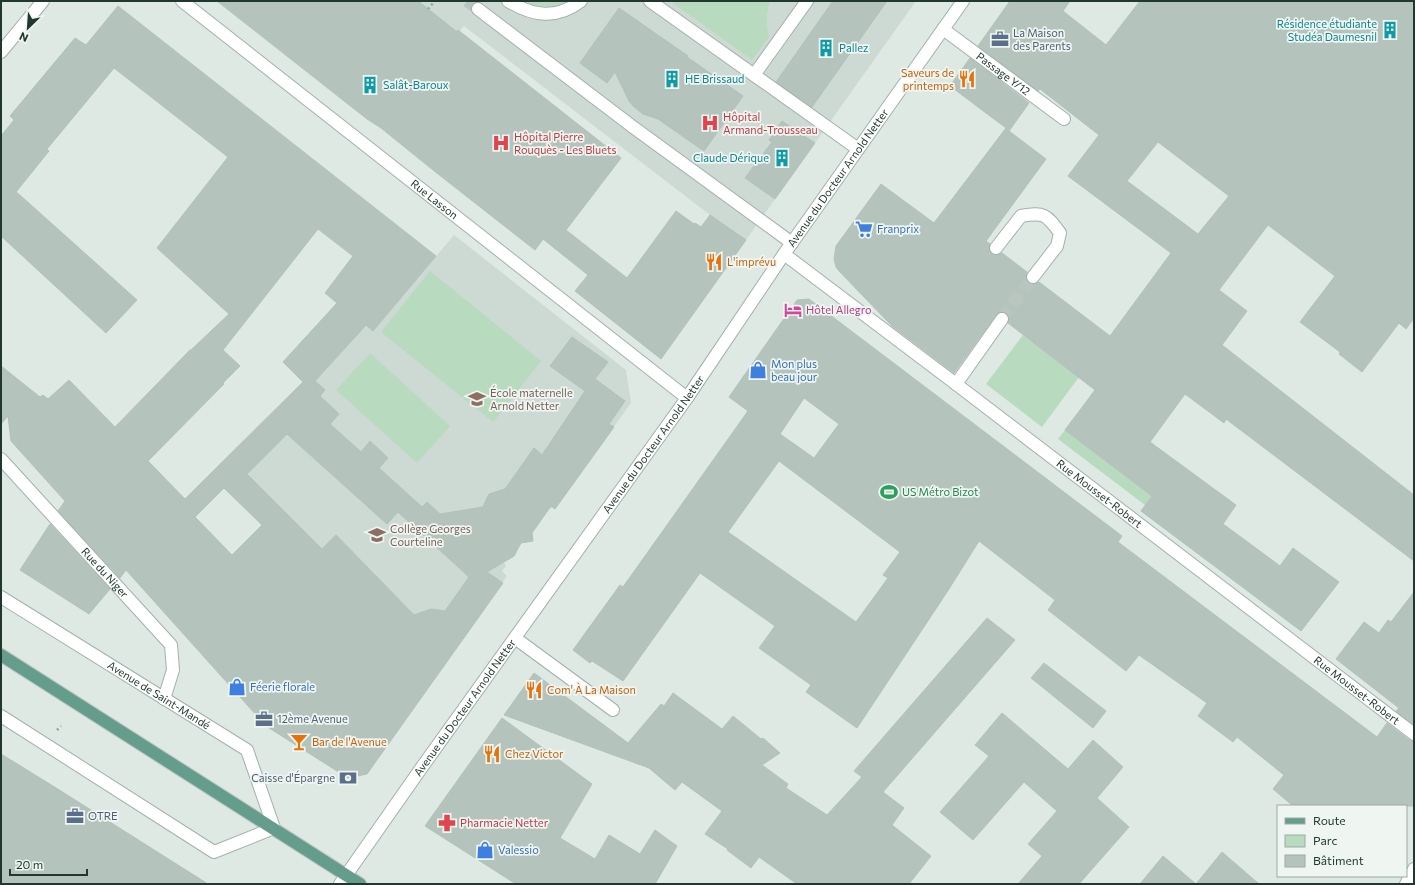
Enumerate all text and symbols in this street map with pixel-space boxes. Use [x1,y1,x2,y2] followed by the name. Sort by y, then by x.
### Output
[8,8,48,48] north arrow
[1277,17,1377,43] place label: Résidence étudiante Studéa Daumesnil
[1380,20,1400,40] building icon: Résidence étudiante Studéa Daumesnil
[1013,26,1071,52] place label: La Maison des Parents
[990,29,1010,49] office icon: La Maison des Parents
[17,30,30,45] text: N
[816,38,836,58] building icon: Pallez
[839,41,869,54] place label: Pallez
[974,49,1033,98] street label: Passage Y/12
[901,66,954,92] place label: Saveurs de printemps
[662,69,682,89] building icon: HE Brissaud
[957,69,977,89] restaurant icon: Saveurs de printemps
[685,72,744,85] place label: HE Brissaud
[360,75,380,95] building icon: Salât-Baroux
[383,78,449,91] place label: Salât-Baroux
[784,106,891,249] street label: Avenue du Docteur Arnold Netter
[723,110,818,136] place label: Hôpital Armand-Trousseau
[700,113,720,133] hospital icon: Hôpital Armand-Trousseau
[514,130,616,156] place label: Hôpital Pierre Rouquès - Les Bluets
[491,133,511,153] hospital icon: Hôpital Pierre Rouquès - Les Bluets
[772,148,792,168] building icon: Claude Dérique
[693,151,769,164] place label: Claude Dérique
[408,176,461,222] street label: Rue Lasson
[854,219,874,239] supermarket icon: Franprix
[877,222,919,235] place label: Franprix
[704,252,724,272] restaurant icon: L'imprévu
[727,255,776,268] place label: L'imprévu
[783,300,803,320] hotel icon: Hôtel Allegro
[806,303,872,316] place label: Hôtel Allegro
[771,357,818,383] place label: Mon plus beau jour
[748,360,768,380] shop icon: Mon plus beau jour
[600,372,707,515] street label: Avenue du Docteur Arnold Netter
[490,385,573,412] place label: École maternelle Arnold Netter
[467,389,487,409] school or university icon: École maternelle Arnold Netter
[1054,456,1145,530] street label: Rue Mousset-Robert
[879,482,899,502] sports icon: US Métro Bizot
[902,485,979,498] place label: US Métro Bizot
[390,522,471,548] place label: Collège Georges Courteline
[367,525,387,545] school or university icon: Collège Georges Courteline
[79,545,132,600] street label: Rue du Niger
[411,636,518,778] street label: Avenue du Docteur Arnold Netter
[1312,653,1403,727] street label: Rue Mousset-Robert
[106,658,213,732] street label: Avenue de Saint-Mandé
[227,677,247,697] shop icon: Féerie florale
[250,680,315,693] place label: Féerie florale
[524,680,544,700] restaurant icon: Com' À La Maison
[547,682,636,696] place label: Com' À La Maison
[254,709,274,729] office icon: 12ème Avenue
[277,712,348,725] place label: 12ème Avenue
[289,732,309,752] bar icon: Bar de l'Avenue
[312,735,387,748] place label: Bar de l'Avenue
[482,744,502,764] restaurant icon: Chez Victor
[505,747,564,760] place label: Chez Victor
[338,768,358,788] bank icon: Caisse d'Épargne
[251,770,335,784] place label: Caisse d'Épargne
[1277,805,1407,877] legend
[65,806,85,826] office icon: OTRE
[88,809,118,822] place label: OTRE
[437,813,457,833] pharmacy icon: Pharmacie Netter
[1313,813,1346,827] text: Route
[460,816,549,829] place label: Pharmacie Netter
[1313,833,1337,847] text: Parc
[475,840,495,860] shop icon: Valessio
[498,843,539,856] place label: Valessio
[10,851,87,877] scale bar
[1313,853,1364,867] text: Bâtiment
[16,857,43,871] text: 20 m

